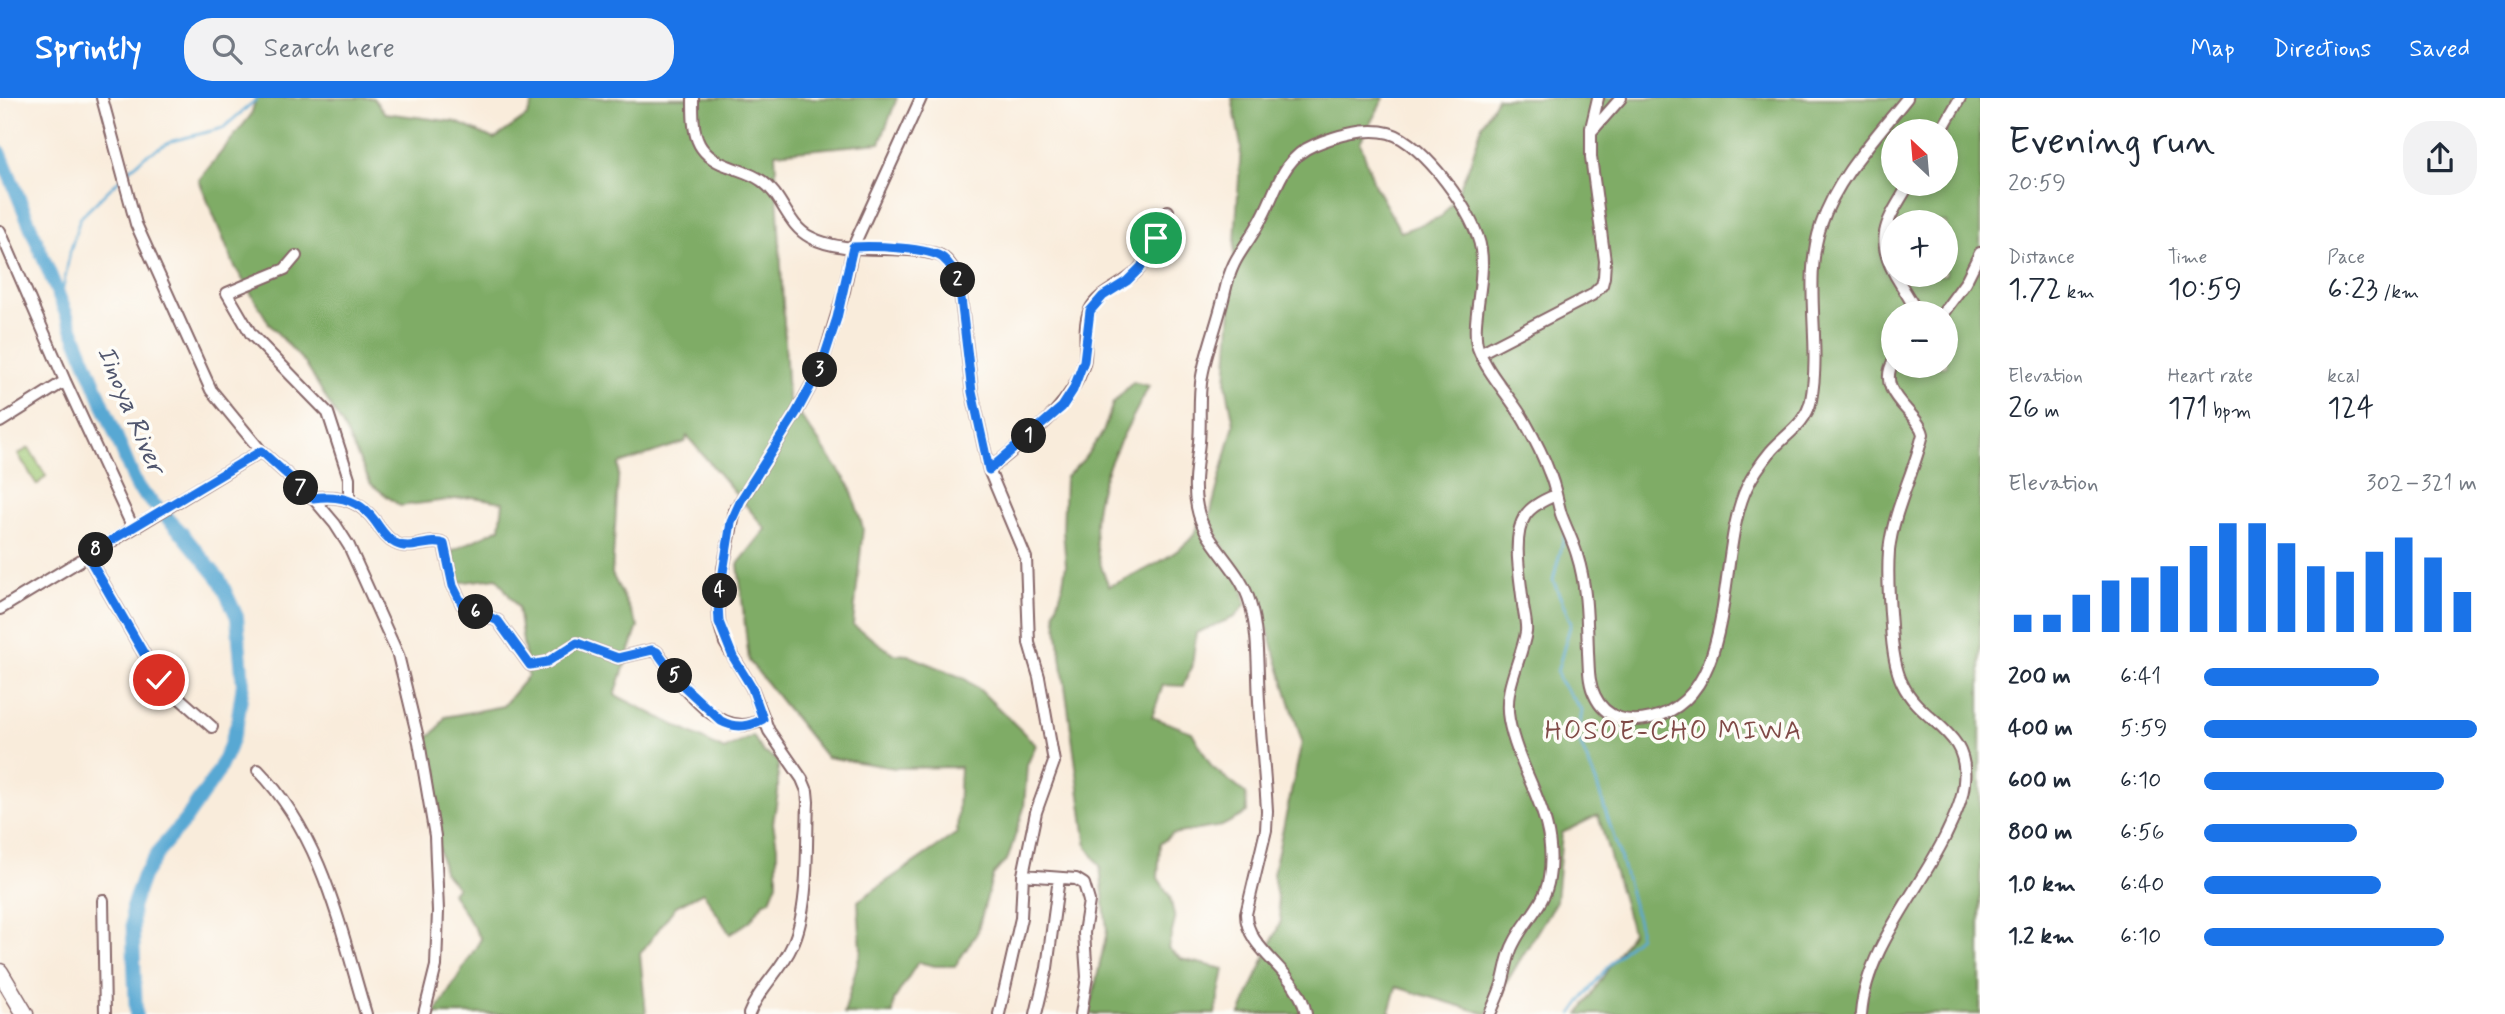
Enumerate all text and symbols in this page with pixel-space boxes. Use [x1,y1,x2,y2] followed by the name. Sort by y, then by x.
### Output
[184,18,674,81] search box
[35,27,142,71] text: Sprintly
[208,30,246,68] icon: search
[264,32,395,66] text: Search here
[2191,34,2235,65] text: Map
[2273,34,2371,65] text: Directions
[2409,34,2470,65] text: Saved
[2008,118,2215,167] text: Evening run
[1881,119,1958,196] north arrow
[1881,119,1958,378] map controls
[2403,121,2477,195] button: share
[2008,169,2066,199] text: 20:59
[1126,208,1186,268] pin
[1881,210,1958,287] button: +
[1137,219,1175,257] icon: arrive
[2008,245,2075,270] text: Distance
[2168,245,2207,270] text: Time
[2327,245,2365,270] text: Pace
[940,262,976,298] pin: 2
[953,267,962,292] text: 2
[2008,270,2062,309] text: 1.72
[2168,270,2242,309] text: 10:59
[2327,270,2378,309] text: 6:23
[2062,280,2095,305] text: km
[2378,280,2419,305] text: /km
[1881,301,1958,378] button: −
[88,341,173,482] water label: Iinoya River
[802,352,838,388] pin: 3
[815,357,824,382] text: 3
[2008,364,2083,389] text: Elevation
[2168,364,2253,389] text: Heart rate
[2327,364,2359,389] text: kcal
[2008,389,2039,428] text: 26
[2168,389,2208,428] text: 171
[2327,389,2374,428] text: 124
[2039,399,2060,424] text: m
[2208,399,2251,424] text: bpm
[1012,418,1046,454] pin: 1
[1024,423,1033,448] text: 1
[2008,469,2099,499] text: Elevation
[2366,469,2477,499] text: 302–321 m
[284,470,318,506] pin: 7
[295,475,306,500] text: 7
[78,532,114,568] pin: 8
[90,537,101,562] text: 8
[702,574,738,608] pin: 4
[714,578,725,603] text: 4
[458,594,494,630] pin: 6
[471,599,480,624] text: 6
[129,650,189,710] pin
[658,658,692,694] pin: 5
[140,661,178,699] icon: check
[2008,662,2071,692] text: 200 m
[2120,662,2161,692] text: 6:41
[669,663,680,688] text: 5
[2008,714,2073,744] text: 400 m
[2120,714,2167,744] text: 5:59
[1545,715,1803,749] district label: HOSOE-CHO MIWA
[2008,766,2071,796] text: 600 m
[2120,766,2161,796] text: 6:10
[2008,818,2072,848] text: 800 m
[2120,818,2164,848] text: 6:56
[2008,870,2076,900] text: 1.0 km
[2120,870,2164,900] text: 6:40
[2008,922,2074,952] text: 1.2 km
[2120,922,2161,952] text: 6:10

